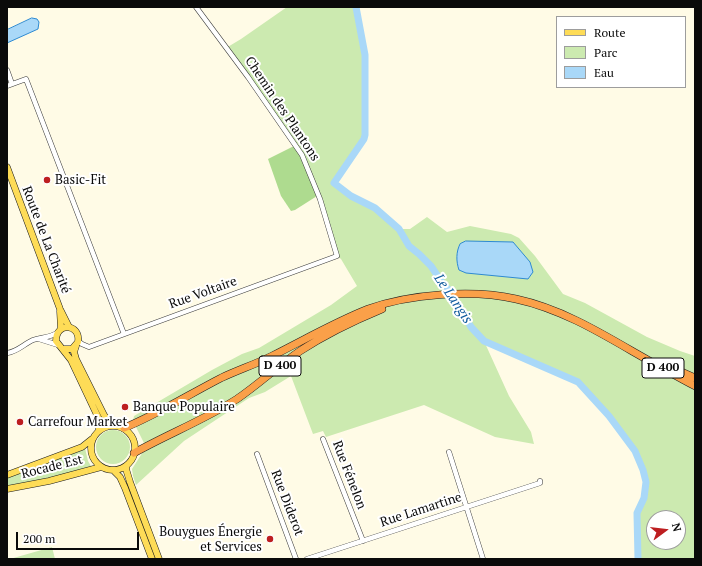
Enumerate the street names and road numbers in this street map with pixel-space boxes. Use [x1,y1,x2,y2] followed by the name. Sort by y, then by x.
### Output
[241,54,323,164] street label: Chemin des Plantons
[18,184,74,296] street label: Route de La Charité
[167,274,239,312] street label: Rue Voltaire
[259,356,301,376] road number: D 400
[642,358,684,378] road number: D 400
[329,439,369,511] street label: Rue Fénelon
[20,452,84,482] street label: Rocade Est
[267,468,307,538] street label: Rue Diderot
[378,489,464,531] street label: Rue Lamartine

